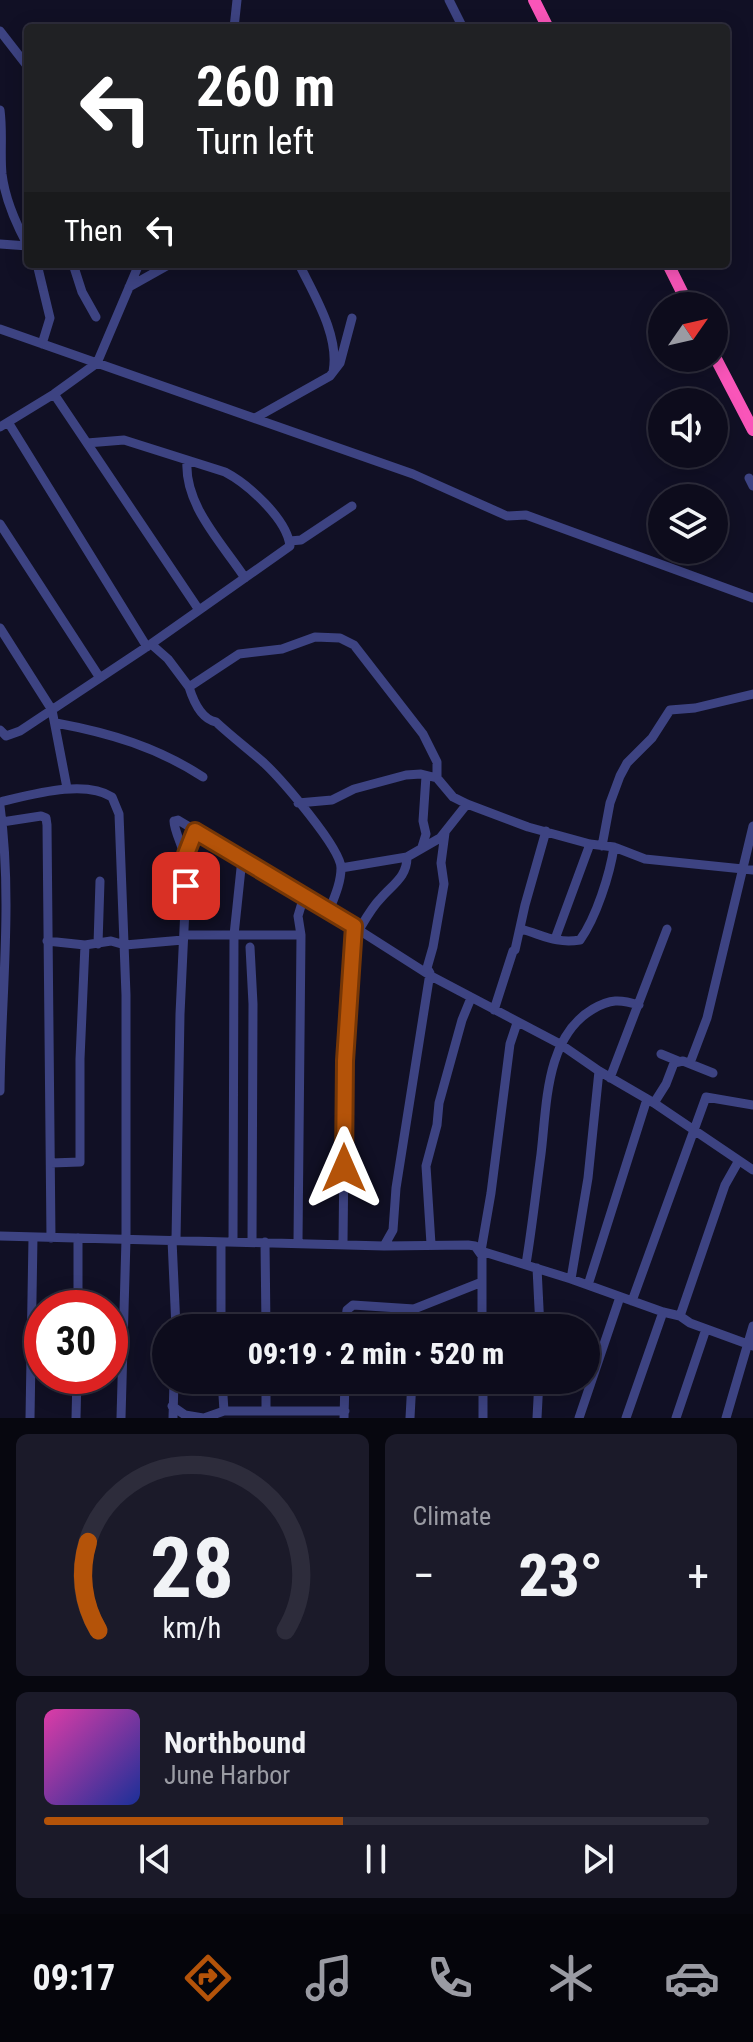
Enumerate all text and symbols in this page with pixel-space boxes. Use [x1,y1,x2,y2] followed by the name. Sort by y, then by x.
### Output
[196,54,335,120] text: 260 m
[64,56,168,160] icon: left
[196,121,314,163] text: Turn left
[139,208,183,252] icon: left
[64,213,123,248] text: Then
[648,292,728,372] north arrow
[648,292,728,564] map controls
[648,388,728,468] button: sound
[648,484,728,564] button: layers
[152,852,220,920] pin
[164,864,208,908] icon: arrive
[302,1126,386,1210] position arrow
[24,1290,128,1394] speed limit sign: 30
[248,1336,504,1371] text: 09:19 · 2 min · 520 m
[413,1501,491,1531] text: Climate
[150,1520,234,1617] text: 28
[519,1540,603,1611] text: 23°
[413,1550,435,1602] text: −
[687,1550,709,1602] text: +
[163,1611,222,1645] text: km/h
[164,1725,306,1760] text: Northbound
[164,1760,290,1790] text: June Harbor
[133,1837,177,1881] icon: previous
[354,1837,398,1881] icon: pause
[576,1837,620,1881] icon: next
[180,1950,236,2006] icon: directions
[301,1950,357,2006] icon: music
[422,1950,478,2006] icon: phone
[543,1950,599,2006] icon: climate
[664,1950,720,2006] icon: car
[33,1957,115,1999] text: 09:17

